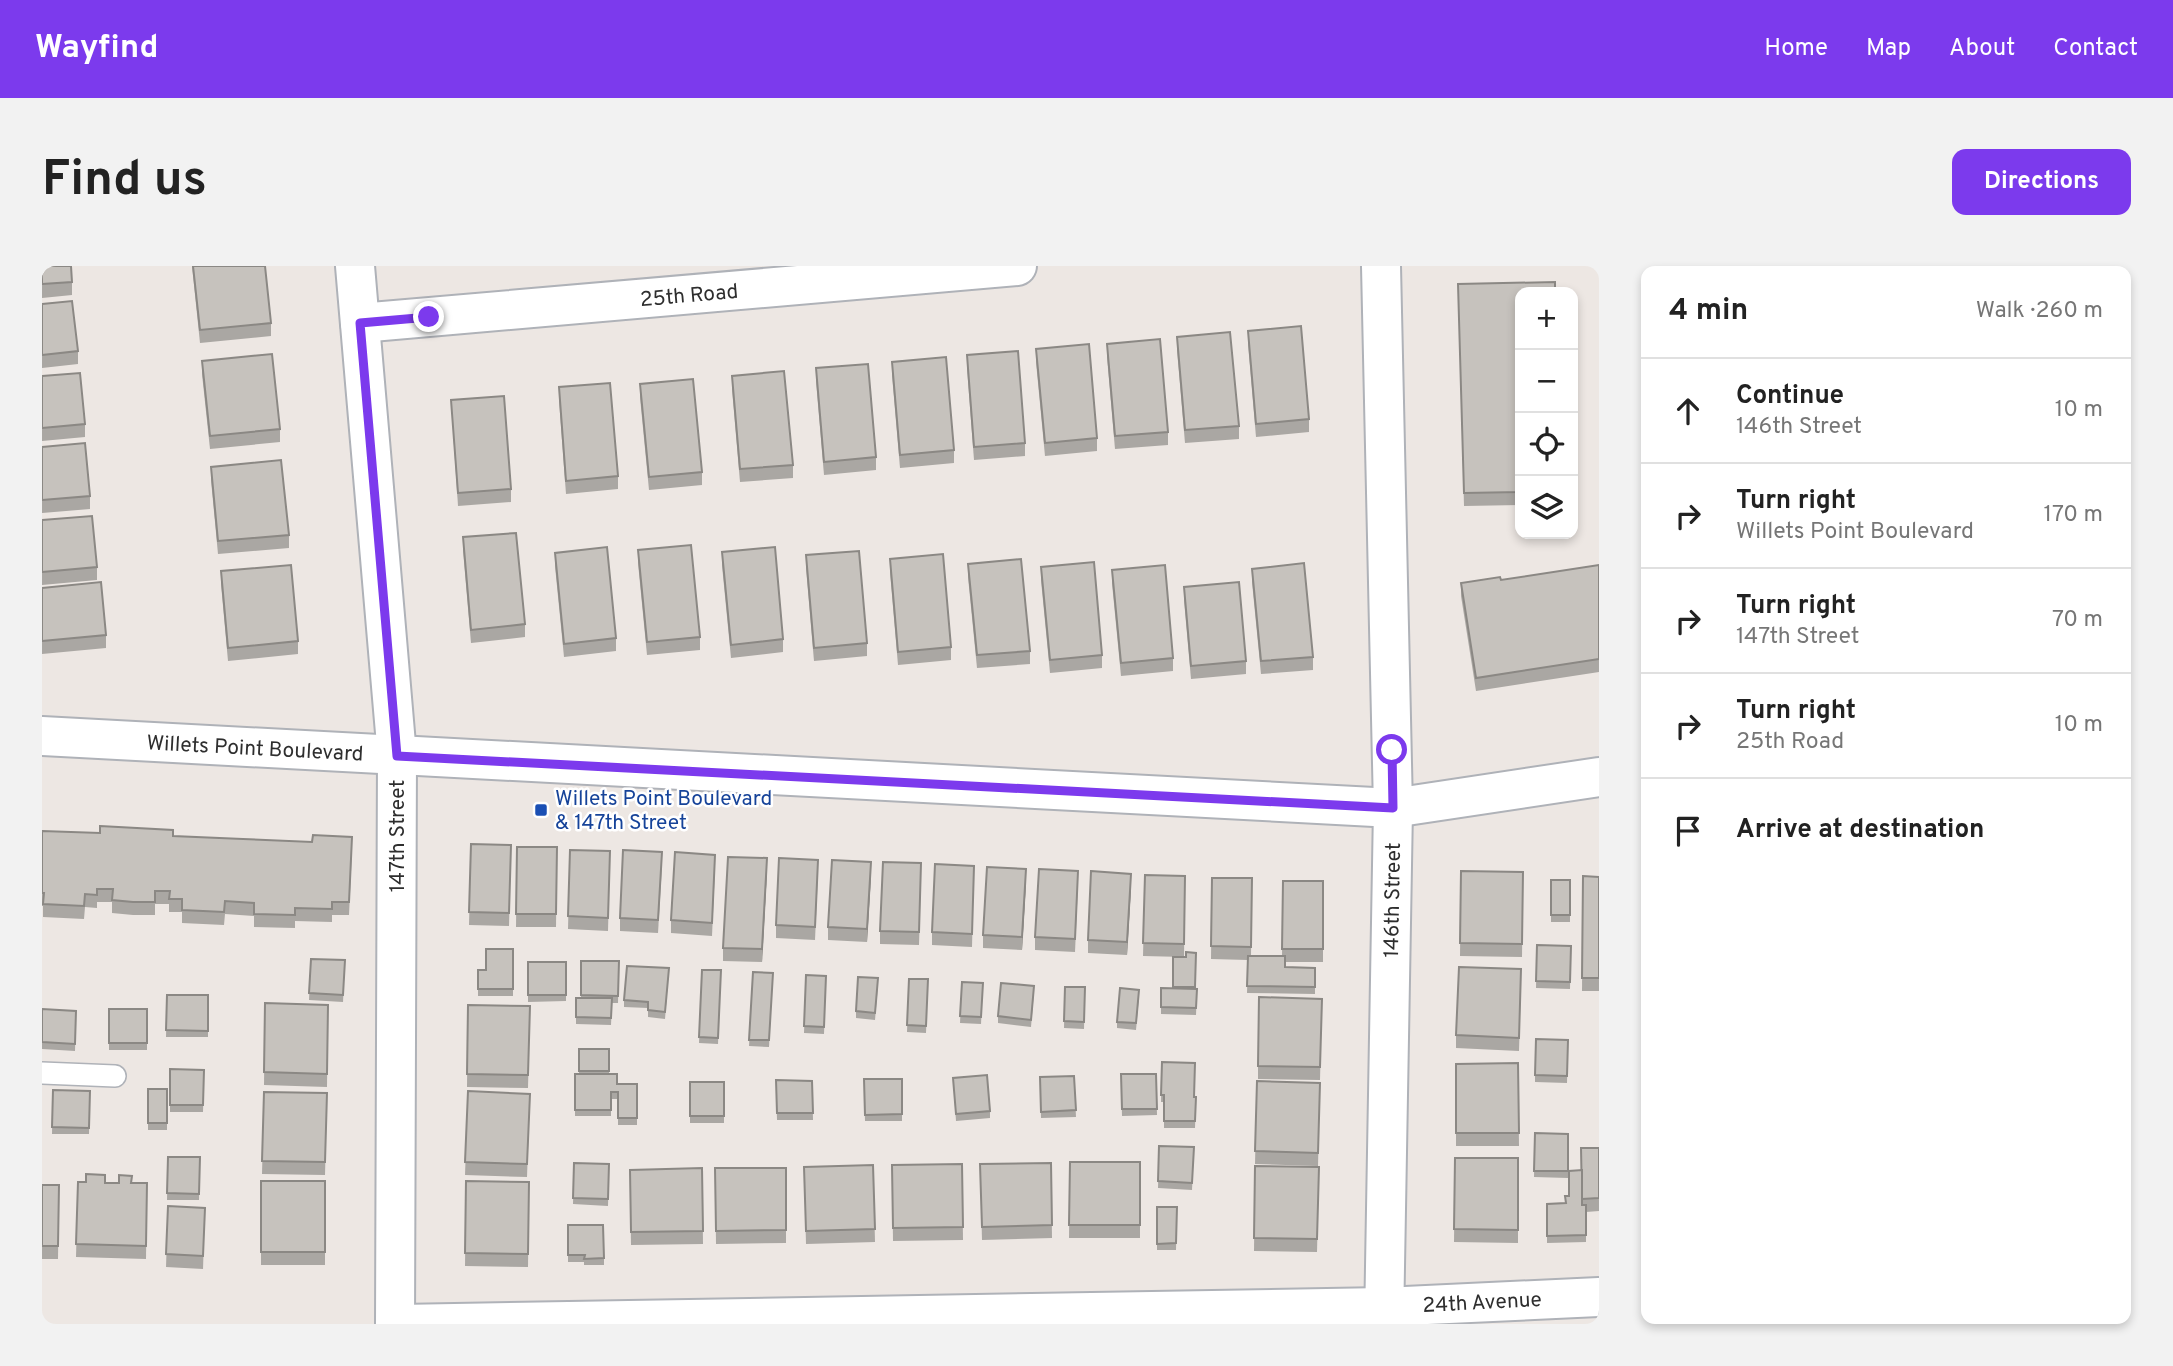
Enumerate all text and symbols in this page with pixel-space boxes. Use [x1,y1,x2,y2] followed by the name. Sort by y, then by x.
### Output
[35,28,158,70] text: Wayfind
[1764,34,1828,64] text: Home
[1866,34,1911,64] text: Map
[1949,34,2015,64] text: About
[2053,34,2138,64] text: Contact
[1952,149,2131,215] button: Directions
[42,151,207,213] text: Find us
[639,279,740,314] street label: 25th Road
[1515,287,1578,539] map controls
[1515,287,1578,350] button: +
[1669,293,1748,330] text: 4 min
[1976,297,2103,326] text: Walk · 260 m
[413,301,444,332] route end
[1515,350,1578,413] button: −
[1736,380,1844,413] text: Continue
[1669,392,1707,430] icon: ahead
[2055,396,2103,425] text: 10 m
[1515,413,1578,476] button: locate
[1736,413,1862,442] text: 146th Street
[1515,476,1578,539] button: layers
[1736,485,1856,518] text: Turn right
[1669,497,1707,535] icon: right
[2044,501,2103,530] text: 170 m
[1736,518,1974,547] text: Willets Point Boulevard
[1736,590,1856,623] text: Turn right
[1669,602,1707,640] icon: right
[2052,606,2103,635] text: 70 m
[1736,623,1859,652] text: 147th Street
[1736,695,1856,728] text: Turn right
[1669,707,1707,745] icon: right
[2055,711,2103,740] text: 10 m
[1736,728,1844,757] text: 25th Road
[146,730,364,769] street label: Willets Point Boulevard
[1376,734,1407,765] route start
[385,780,412,892] street label: 147th Street
[555,786,772,837] place label: Willets Point Boulevard & 147th Street
[533,802,549,818] marker: Willets Point Boulevard & 147th Street
[1669,812,1707,850] icon: arrive
[1736,814,1984,847] text: Arrive at destination
[1379,842,1408,958] street label: 146th Street
[1422,1287,1542,1320] street label: 24th Avenue

